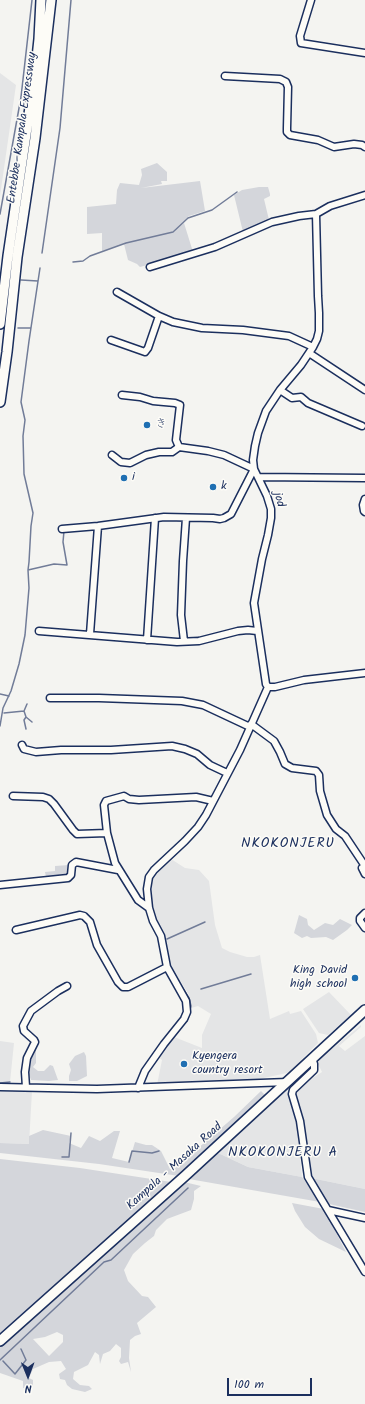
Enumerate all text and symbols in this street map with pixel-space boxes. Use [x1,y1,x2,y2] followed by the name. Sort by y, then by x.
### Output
[5,51,41,205] street label: Entebbe–Kampala Expressway
[155,418,167,432] place label: き
[142,420,152,430] marker: き
[132,471,135,485] place label: i
[119,473,129,483] marker: i
[221,480,227,494] place label: k
[208,482,218,492] marker: k
[269,491,287,509] street label: jod
[241,837,335,853] district label: NKOKONJERU
[290,964,347,992] place label: King David high school
[350,973,360,983] marker: King David high school
[192,1050,263,1078] place label: Kyengera country resort
[179,1059,189,1069] marker: Kyengera country resort
[124,1120,226,1214] street label: Kampala - Masaka Road
[228,1146,338,1162] district label: NKOKONJERU A
[8,1356,48,1396] north arrow
[229,1370,314,1396] scale bar
[234,1375,264,1394] text: 100 m
[25,1379,32,1397] text: N

